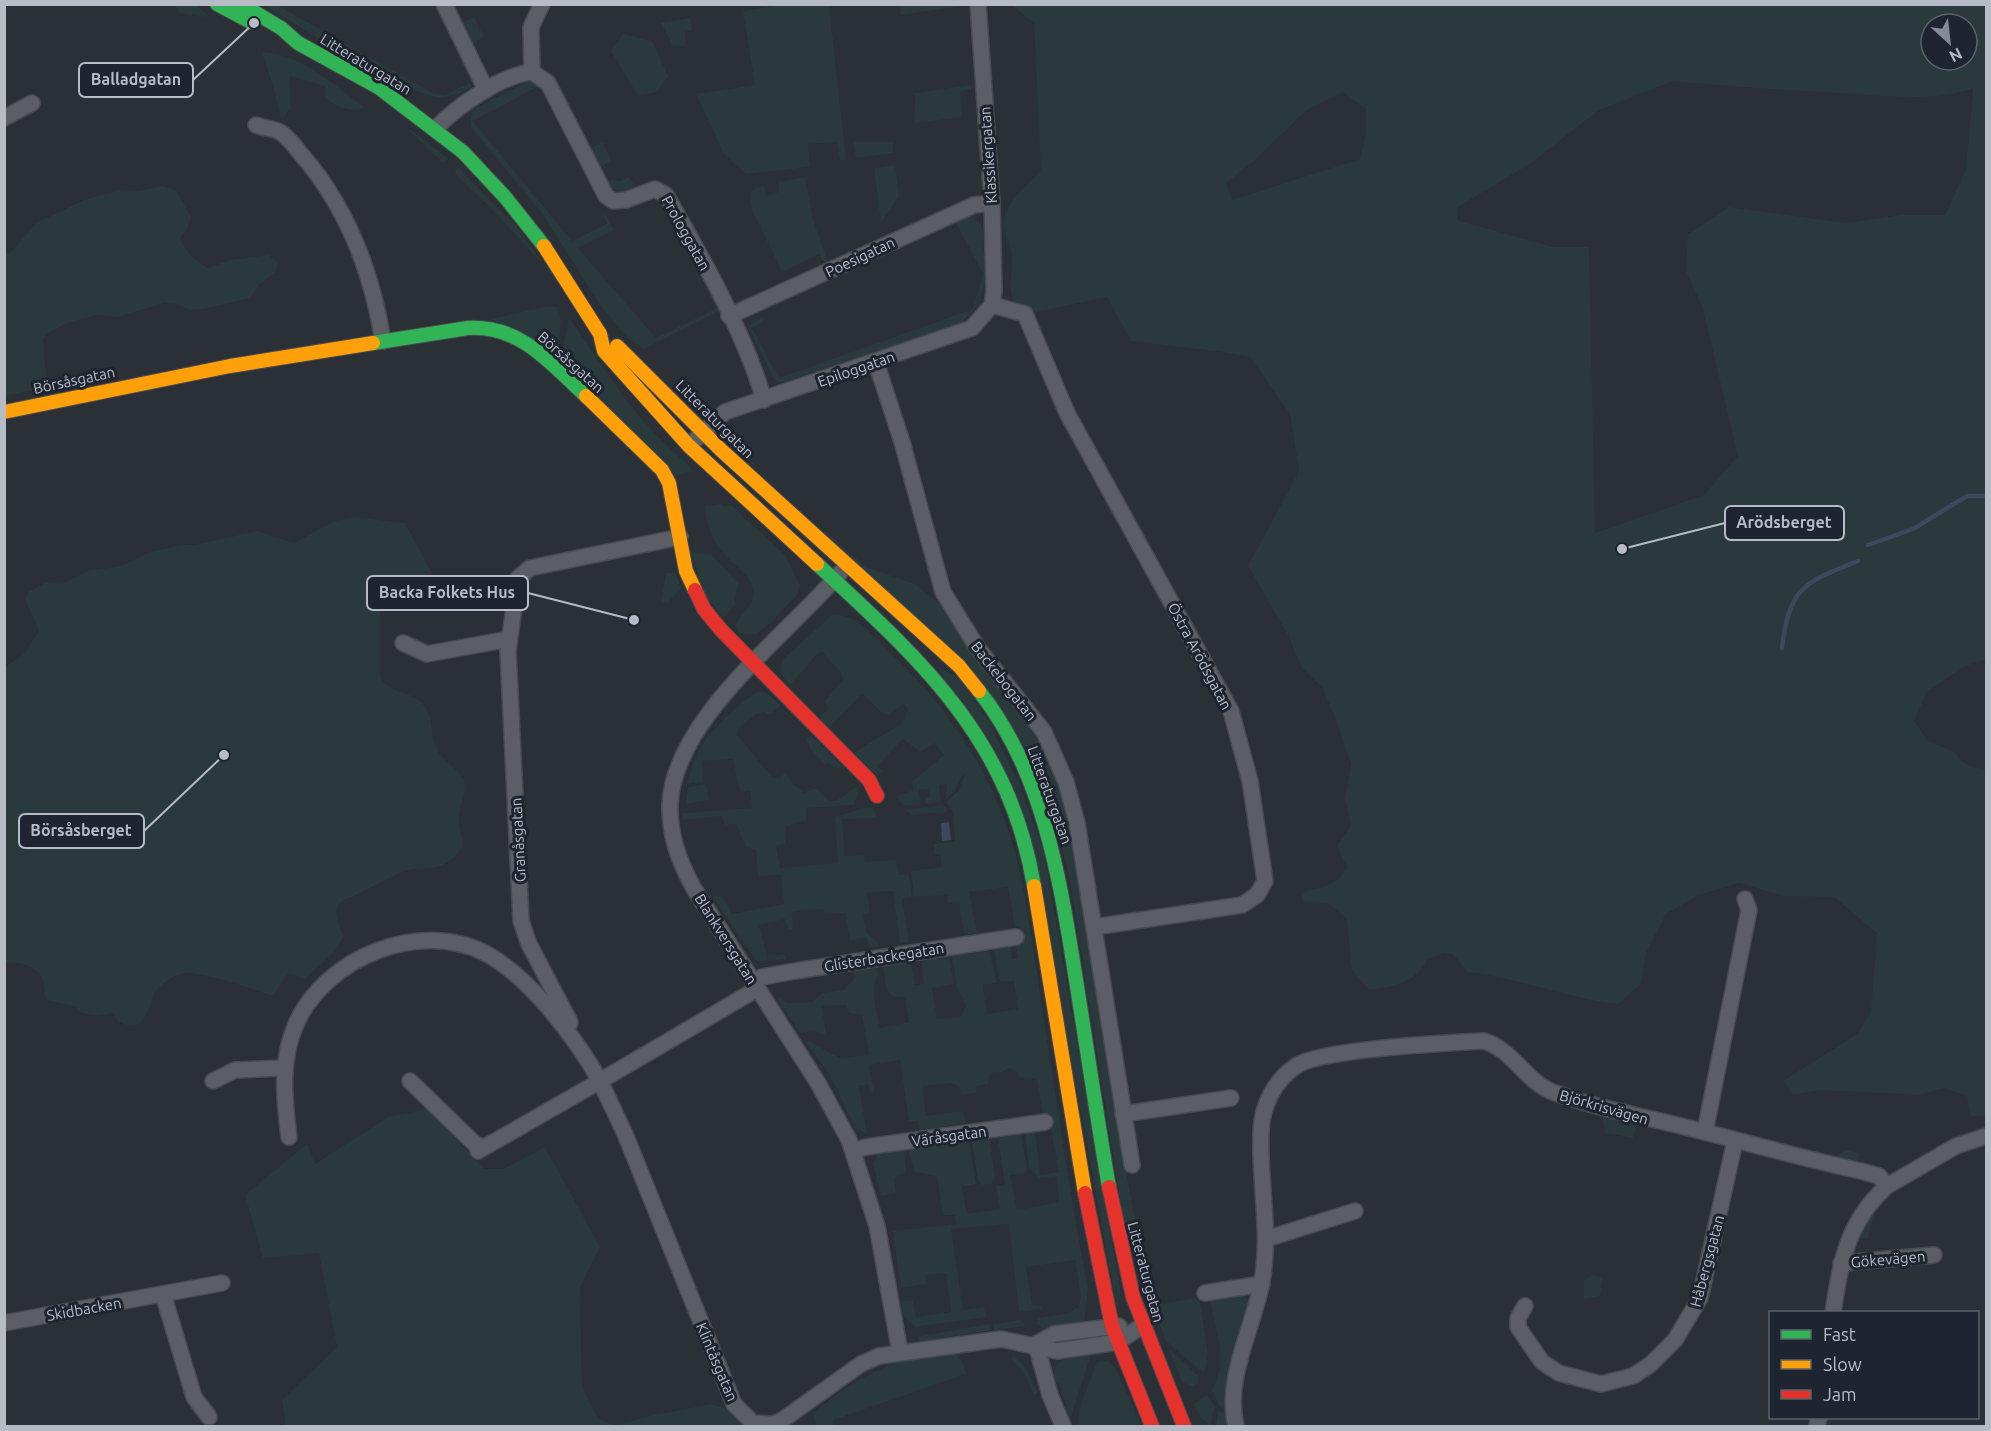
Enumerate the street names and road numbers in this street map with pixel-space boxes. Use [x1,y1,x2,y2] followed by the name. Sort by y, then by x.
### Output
[317,30,415,98] street label: Litteraturgatan
[976,106,1000,204] street label: Klassikergatan
[658,192,714,274] street label: Prologgatan
[823,234,897,280] street label: Poesigatan
[534,328,608,396] street label: Börsåsgatan
[815,348,897,390] street label: Epiloggatan
[32,363,116,397] street label: Börsåsgatan
[672,376,758,462] street label: Litteraturgatan
[1165,600,1235,712] street label: Östra Arödsgatan
[968,638,1040,724] street label: Backebogatan
[1024,744,1076,846] street label: Litteraturgatan
[507,797,529,883] street label: Granåsgatan
[691,891,761,987] street label: Blankversgatan
[823,939,945,975] street label: Glisterbackegatan
[1558,1086,1650,1128] street label: Björkrisvägen
[911,1122,987,1150] street label: Väråsgatan
[1687,1213,1727,1309] street label: Håbergsgatan
[1124,1220,1168,1324] street label: Litteraturgatan
[1850,1247,1926,1271] street label: Gökevägen
[45,1294,123,1324] street label: Skidbacken
[693,1320,741,1404] street label: Klintåsgatan

